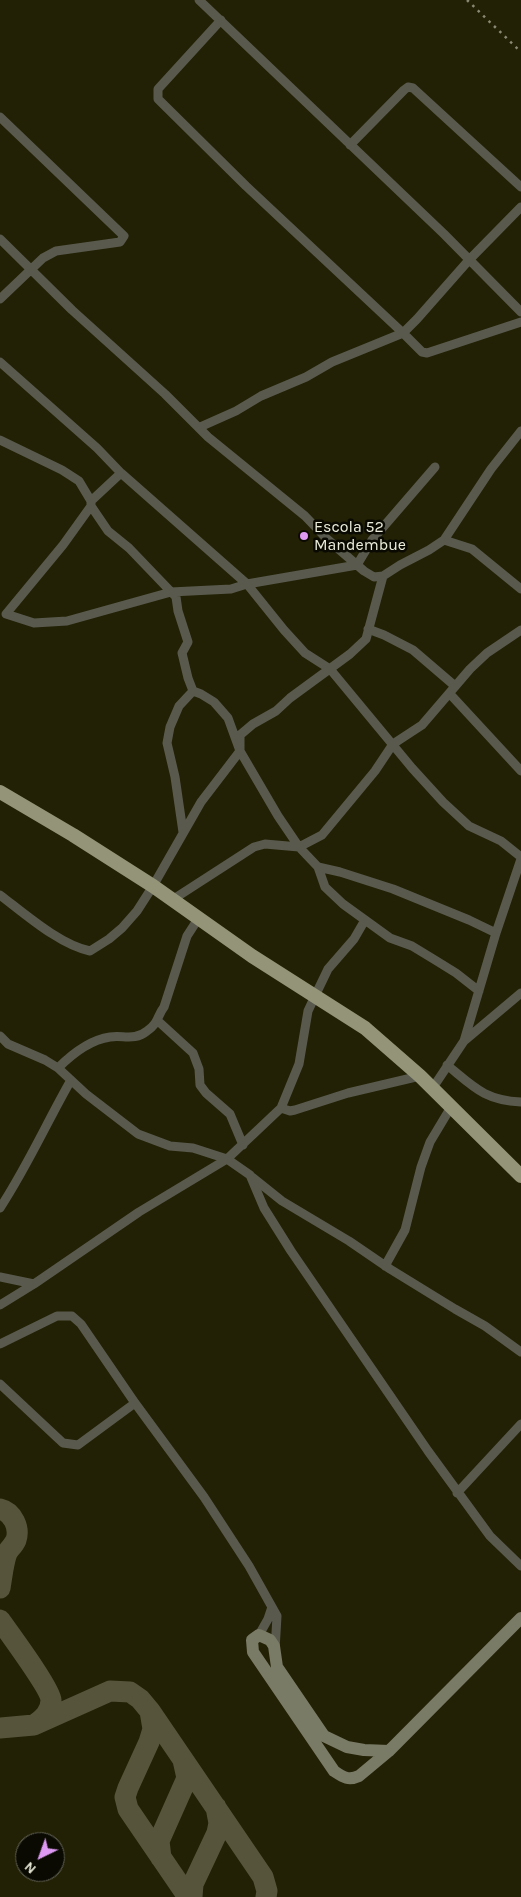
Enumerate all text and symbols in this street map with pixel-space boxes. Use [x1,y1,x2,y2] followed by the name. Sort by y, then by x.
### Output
[314,517,406,555] place label: Escola 52 Mandembue
[298,530,310,542] marker: Escola 52 Mandembue
[15,1832,65,1882] north arrow
[21,1858,40,1877] text: N

